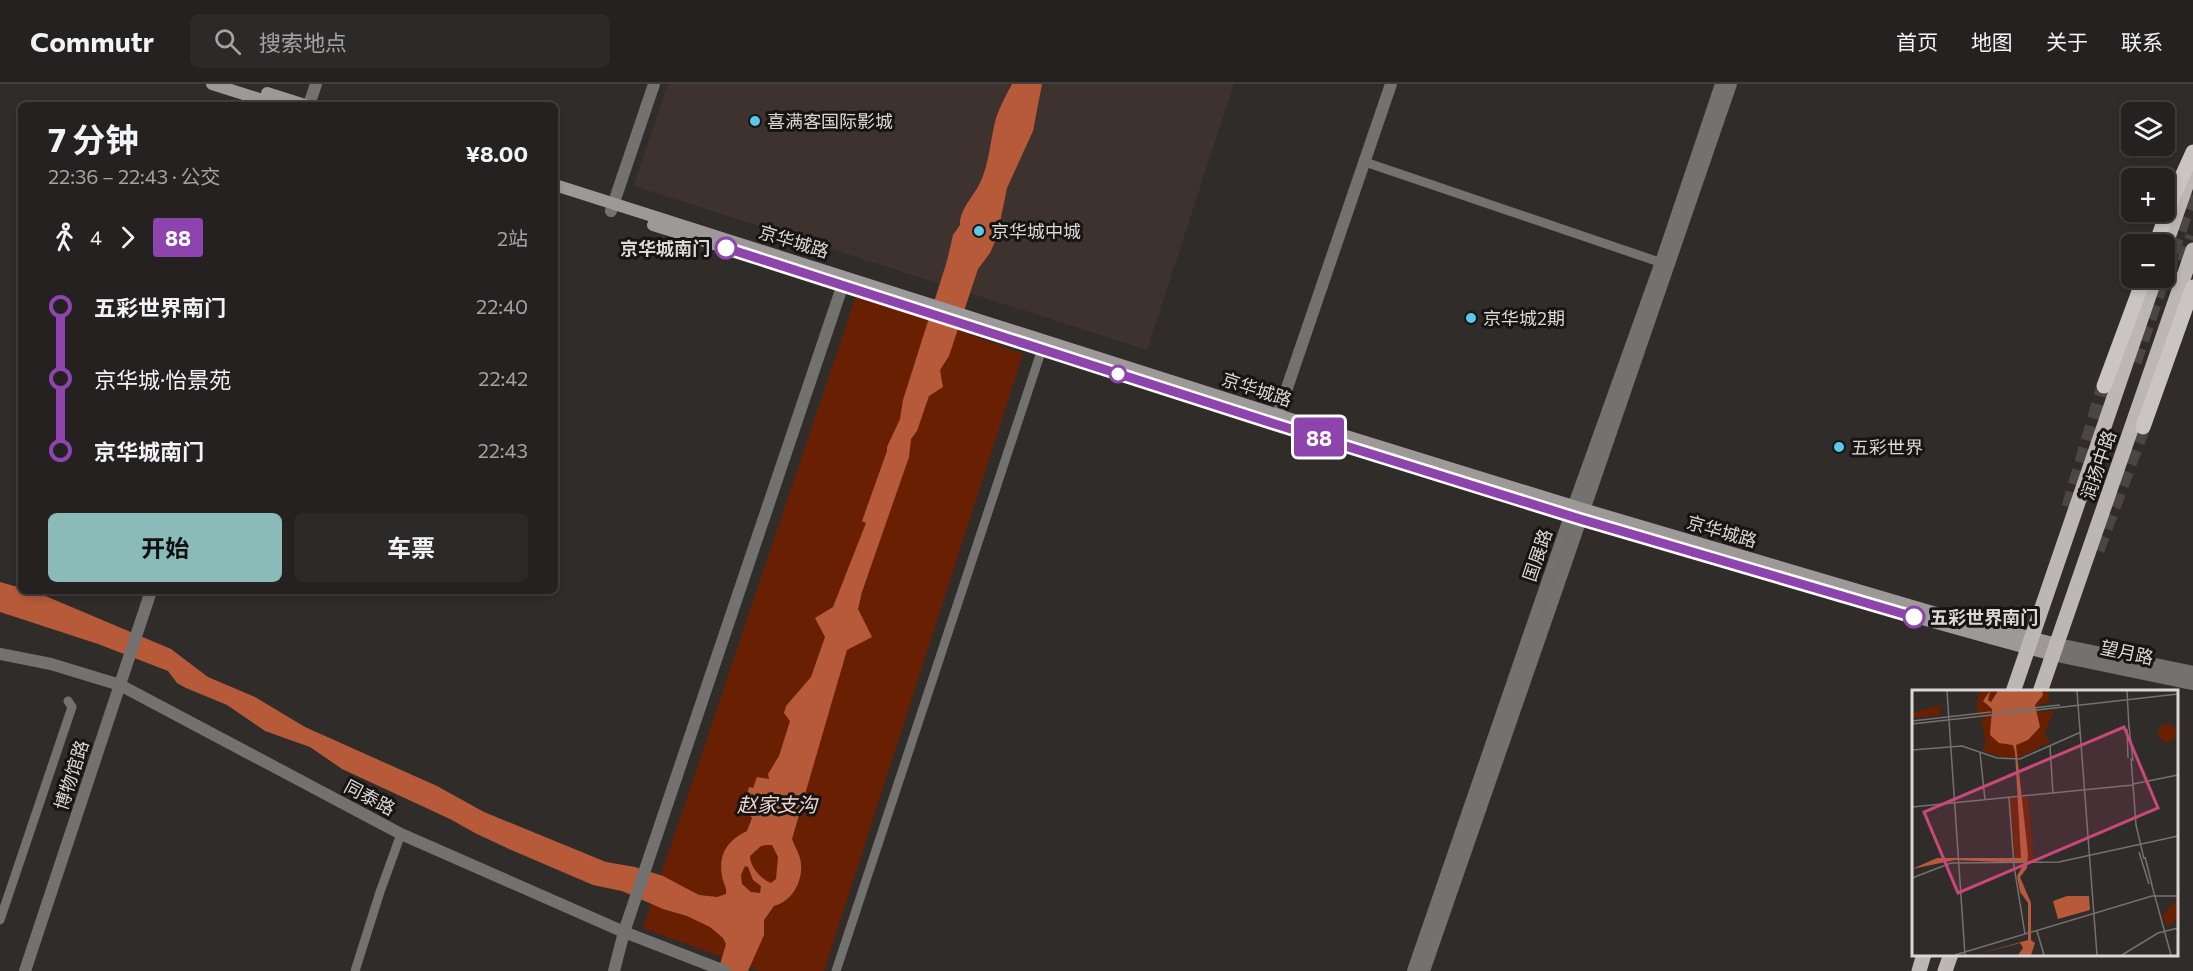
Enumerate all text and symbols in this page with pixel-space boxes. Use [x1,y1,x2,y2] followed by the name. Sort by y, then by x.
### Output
[190,14,610,68] search box
[30,24,154,58] text: Commutr
[211,25,244,58] icon: search
[259,29,347,56] text: 搜索地点
[1896,29,1938,54] text: 首页
[1971,29,2013,54] text: 地图
[2046,29,2088,54] text: 关于
[2121,29,2163,54] text: 联系
[2121,102,2175,288] map controls
[2121,102,2175,156] button: layers
[767,110,893,132] place label: 喜满客国际影城
[748,114,762,128] marker: 喜满客国际影城
[48,118,138,159] text: 7 分钟
[466,140,528,167] text: ¥8.00
[48,164,221,188] text: 22:36 – 22:43 · 公交
[2121,168,2175,222] button: +
[756,220,832,262] street label: 京华城路
[991,220,1081,242] place label: 京华城中城
[48,221,81,254] icon: walk
[111,221,144,254] icon: forward
[972,224,986,238] marker: 京华城中城
[90,225,102,249] text: 4
[165,225,191,250] text: 88
[497,226,528,250] text: 2站
[2121,234,2175,288] button: −
[620,237,710,259] place label: 京华城南门
[715,237,737,259] marker: 京华城南门
[94,294,226,321] text: 五彩世界南门
[476,294,528,318] text: 22:40
[1483,307,1565,329] place label: 京华城2期
[1464,311,1478,325] marker: 京华城2期
[1109,365,1127,383] unlabelled marker
[94,366,231,393] text: 京华城·怡景苑
[478,366,528,390] text: 22:42
[1219,367,1295,411] street label: 京华城路
[1292,418,1346,456] line badge: 88
[1306,425,1332,450] text: 88
[2076,427,2120,503] street label: 润扬中路
[1851,436,1923,458] place label: 五彩世界
[94,438,204,465] text: 京华城南门
[478,438,528,462] text: 22:43
[1832,440,1846,454] marker: 五彩世界
[1684,511,1760,551] street label: 京华城路
[48,513,282,582] button: 开始
[294,513,528,582] button: 车票
[1518,526,1556,584] street label: 国展路
[1903,606,1925,628] marker: 五彩世界南门
[1930,606,2038,628] place label: 五彩世界南门
[2098,636,2156,668] street label: 望月路
[1912,690,2178,956] inset map
[49,737,93,813] street label: 博物馆路
[341,775,399,819] street label: 同泰路
[737,792,819,816] water label: 赵家支沟

